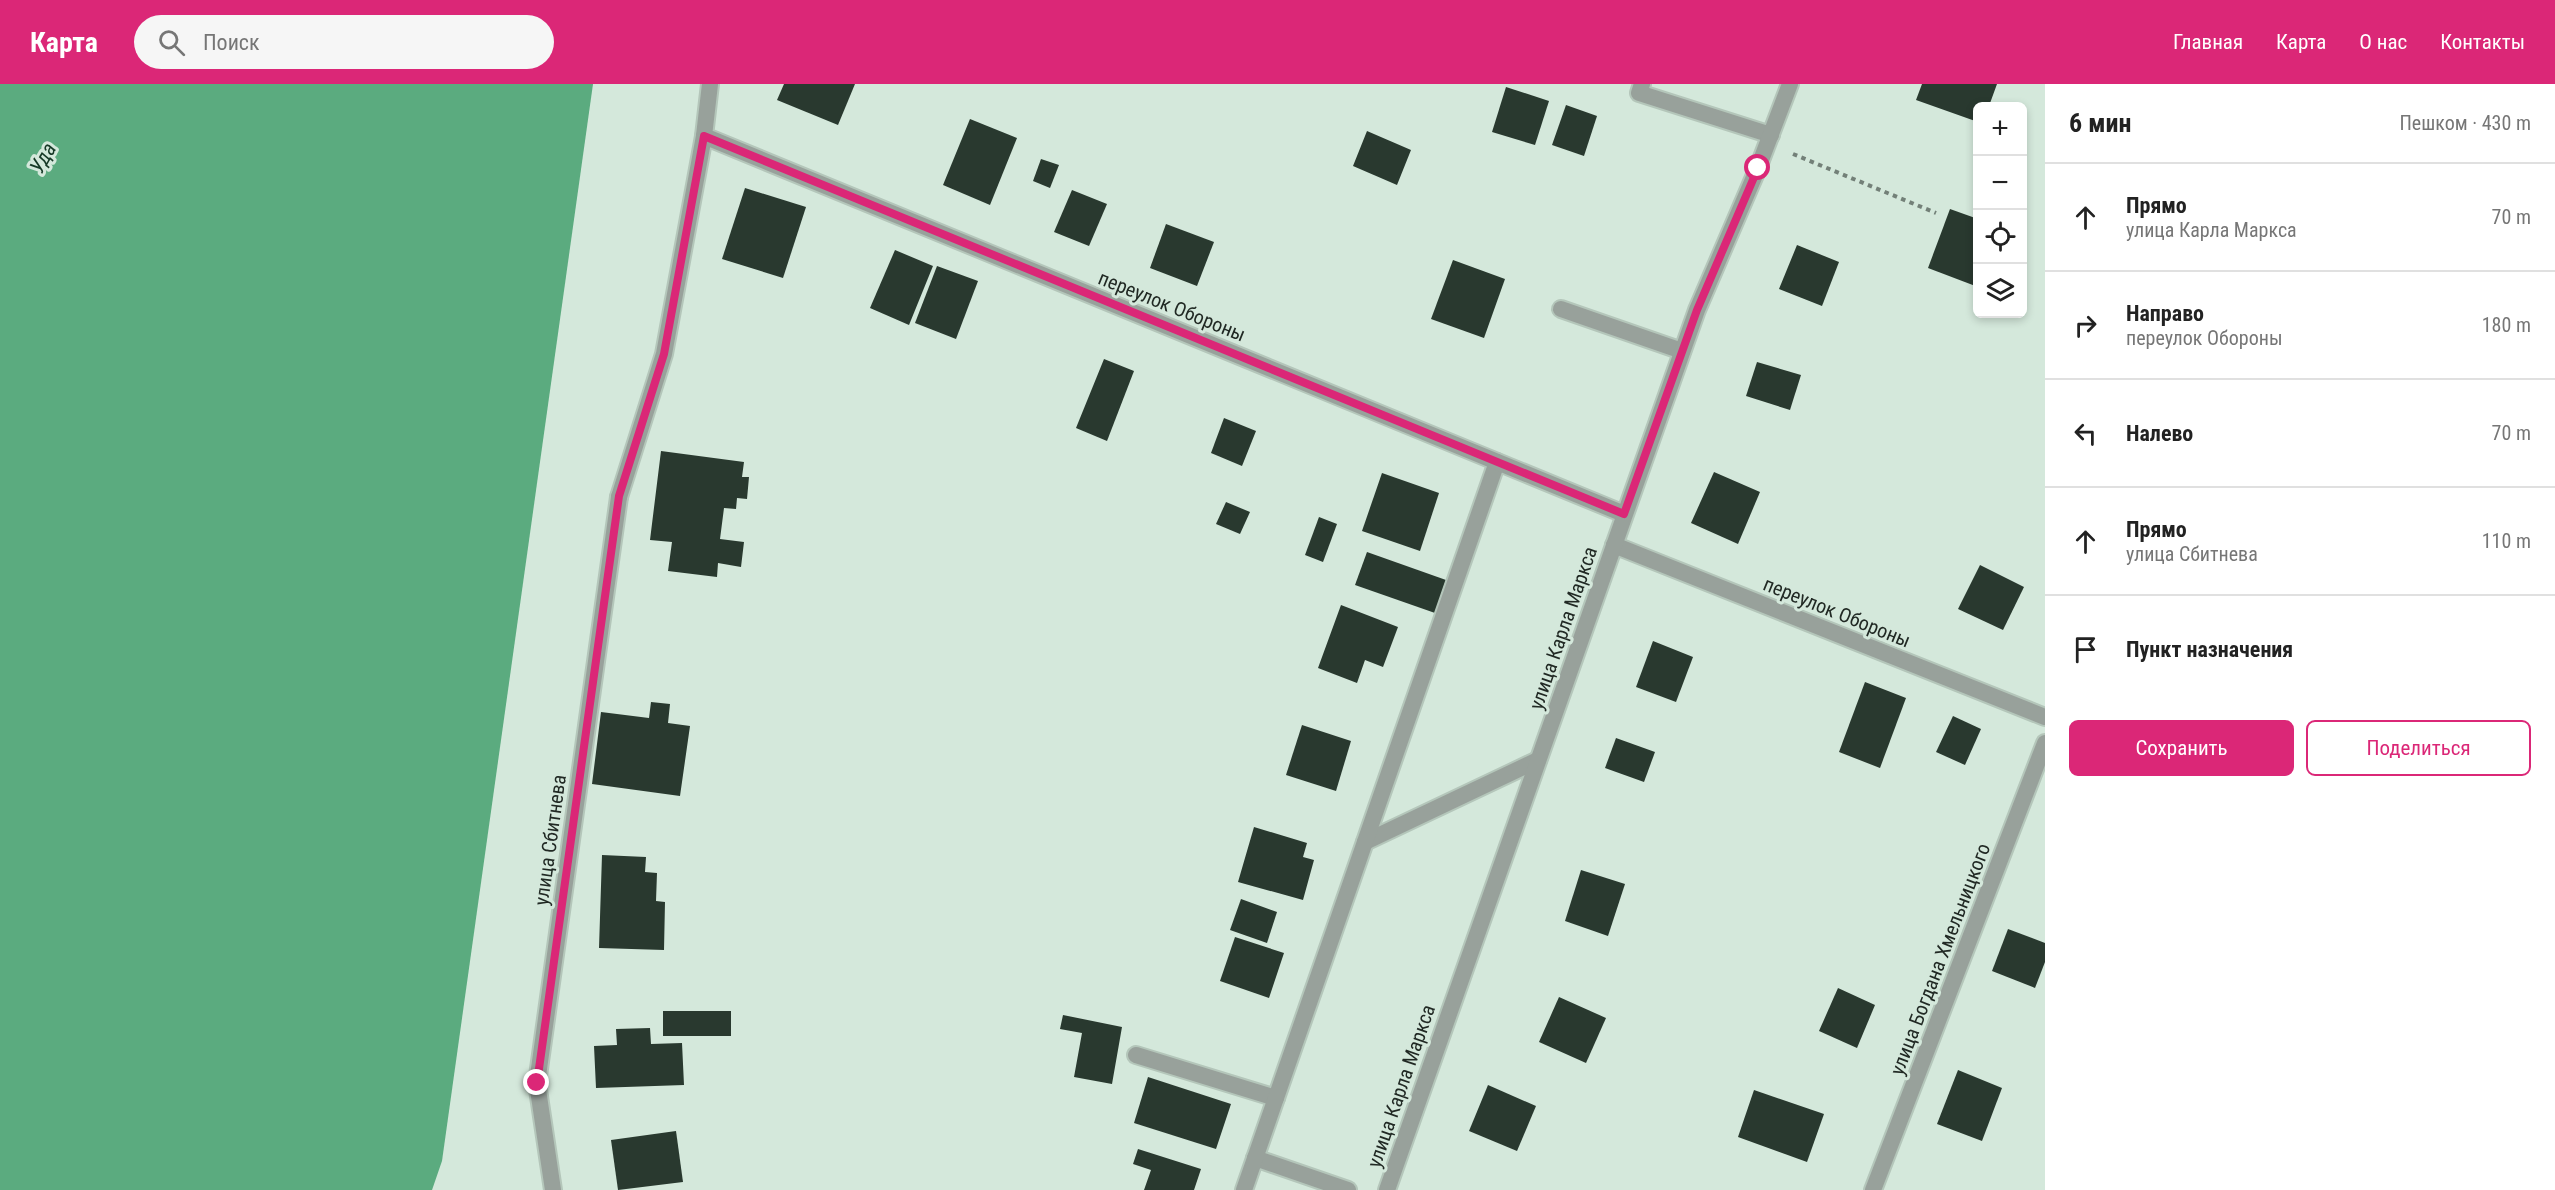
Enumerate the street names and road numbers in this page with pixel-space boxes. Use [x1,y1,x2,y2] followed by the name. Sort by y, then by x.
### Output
[1095,266,1249,346] street label: переулок Обороны
[1524,543,1602,713] street label: улица Карла Маркса
[1760,572,1914,652] street label: переулок Обороны
[529,773,571,907] street label: улица Сбитнева
[1885,840,1995,1078] street label: улица Богдана Хмельницкого
[1362,1001,1440,1171] street label: улица Карла Маркса

